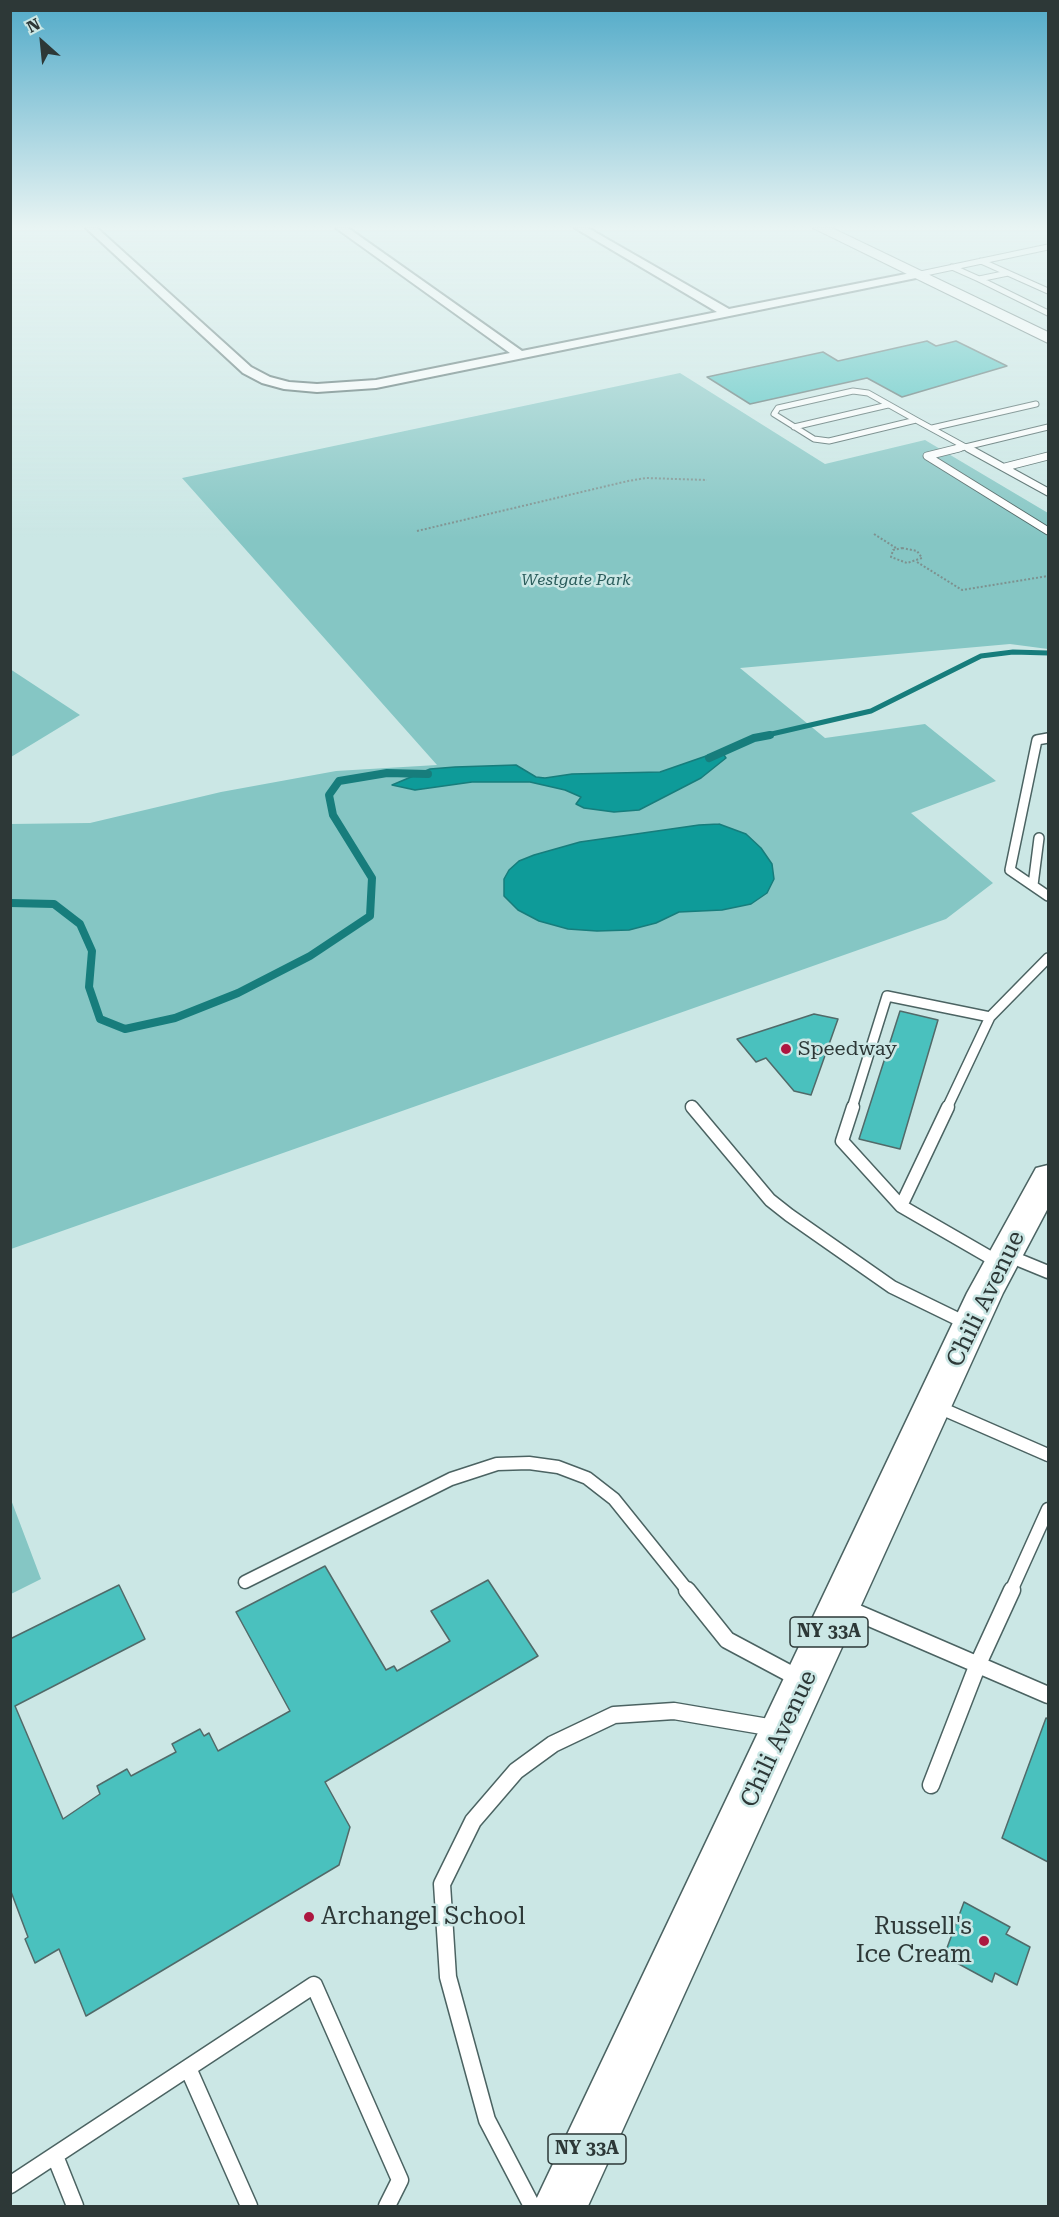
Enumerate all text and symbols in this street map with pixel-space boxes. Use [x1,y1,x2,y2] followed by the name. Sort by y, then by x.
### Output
[12,12,72,72] north arrow
[24,14,43,37] text: N
[521,570,631,590] park label: Westgate Park
[798,1037,897,1061] place label: Speedway
[779,1042,793,1056] marker: Speedway
[941,1226,1031,1372] street label: Chili Avenue
[790,1617,868,1647] road number: NY 33A
[735,1666,823,1812] street label: Chili Avenue
[321,1903,525,1931] place label: Archangel School
[302,1910,316,1924] marker: Archangel School
[856,1913,972,1969] place label: Russell's Ice Cream
[977,1934,991,1948] marker: Russell's Ice Cream
[548,2134,626,2164] road number: NY 33A

